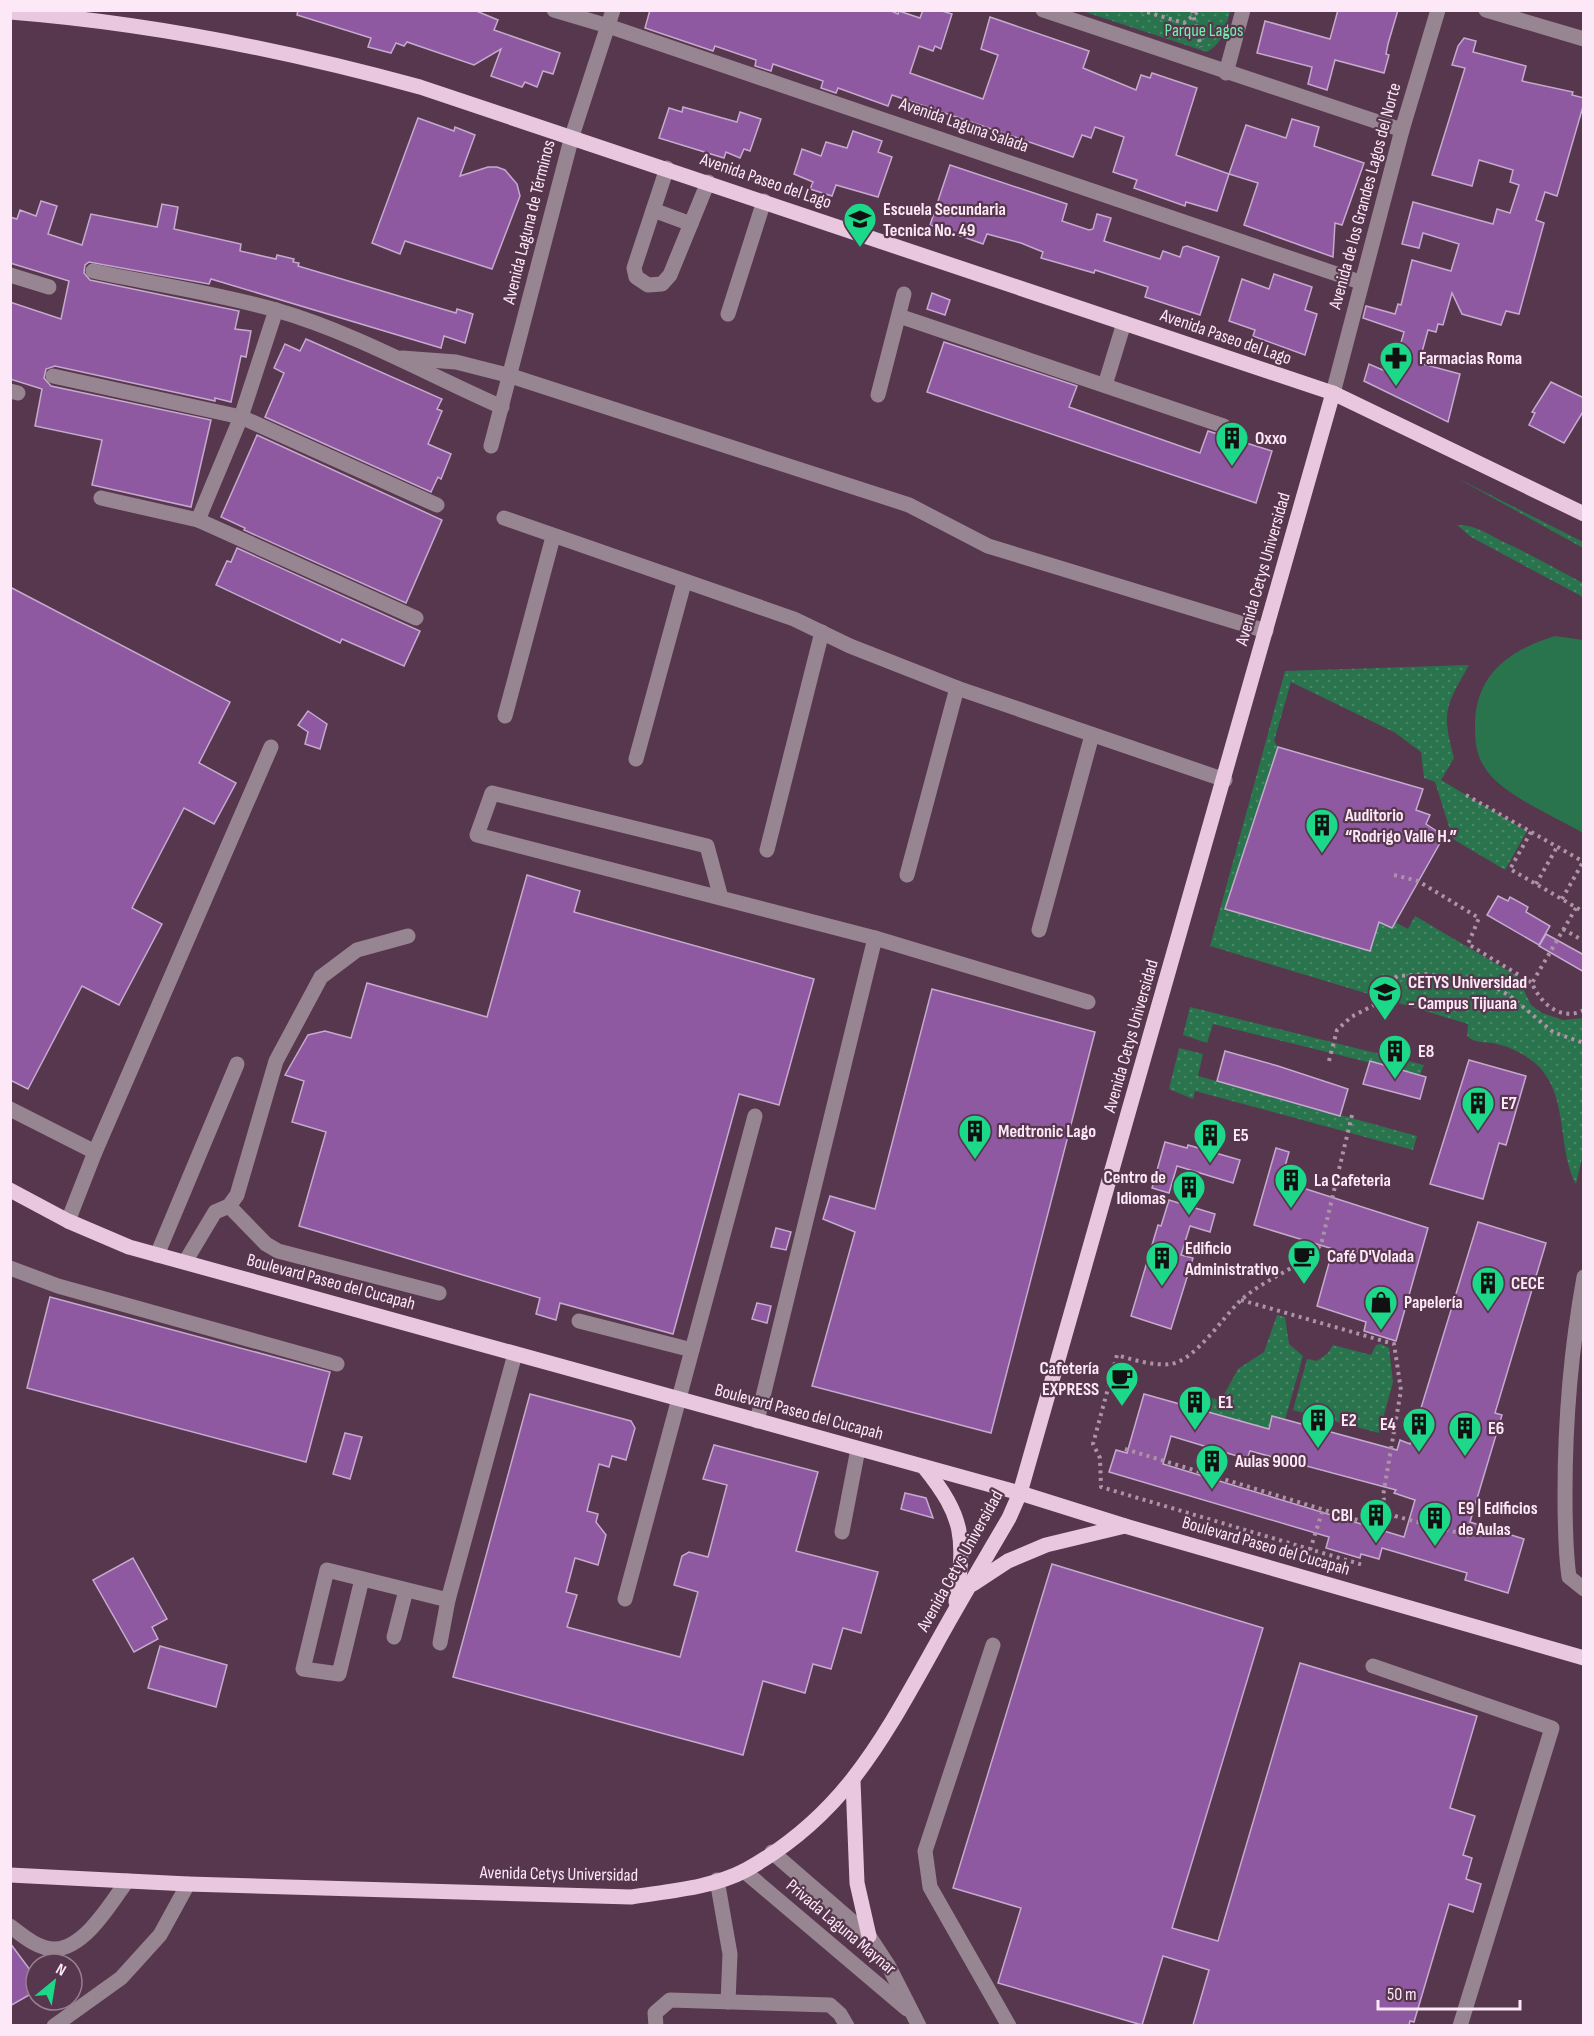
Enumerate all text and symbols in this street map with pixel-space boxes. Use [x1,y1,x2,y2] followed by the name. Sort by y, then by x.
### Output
[1165,20,1243,41] park label: Parque Lagos
[1324,81,1405,312] street label: Avenida de los Grandes Lagos del Norte
[896,93,1031,157] street label: Avenida Laguna Salada
[498,138,560,307] street label: Avenida Laguna de Términos
[697,148,834,213] street label: Avenida Paseo del Lago
[883,199,1006,241] place label: Escuela Secundaria Tecnica No. 49
[842,201,878,248] school or university icon: Escuela Secundaria Tecnica No. 49
[1157,304,1294,369] street label: Avenida Paseo del Lago
[1378,340,1414,387] pharmacy icon: Farmacias Roma
[1419,348,1522,369] place label: Farmacias Roma
[1214,420,1250,467] building icon: Oxxo
[1255,428,1287,449] place label: Oxxo
[1231,490,1295,649] street label: Avenida Cetys Universidad
[1344,805,1457,847] place label: Auditorio “Rodrigo Valle H.”
[1304,807,1340,854] building icon: Auditorio “Rodrigo Valle H.”
[1099,957,1163,1116] street label: Avenida Cetys Universidad
[1408,972,1527,1014] place label: CETYS Universidad - Campus Tijuana
[1367,974,1403,1021] school or university icon: CETYS Universidad - Campus Tijuana
[1377,1033,1413,1080] building icon: E8
[1418,1041,1434,1062] place label: E8
[1460,1085,1496,1132] building icon: E7
[1501,1093,1517,1114] place label: E7
[957,1113,993,1160] building icon: Medtronic Lago
[1192,1117,1228,1164] building icon: E5
[998,1121,1096,1142] place label: Medtronic Lago
[1233,1125,1249,1146] place label: E5
[1273,1162,1309,1209] building icon: La Cafeteria
[1104,1167,1166,1209] place label: Centro de Idiomas
[1171,1169,1207,1216] building icon: Centro de Idiomas
[1314,1170,1391,1191] place label: La Cafeteria
[1184,1238,1279,1280] place label: Edificio Administrativo
[1286,1238,1322,1285] cafe icon: Café D'Volada
[1144,1240,1180,1287] building icon: Edificio Administrativo
[1327,1246,1414,1267] place label: Café D'Volada
[244,1249,418,1315] street label: Boulevard Paseo del Cucapah
[1470,1265,1506,1312] building icon: CECE
[1511,1273,1545,1294] place label: CECE
[1363,1284,1399,1331] shop icon: Papelería
[1404,1292,1463,1313] place label: Papelería
[1039,1358,1099,1400] place label: Cafetería EXPRESS
[1104,1360,1140,1407] cafe icon: Cafetería EXPRESS
[712,1379,886,1445] street label: Boulevard Paseo del Cucapah
[1177,1384,1213,1431] building icon: E1
[1218,1392,1233,1413] place label: E1
[1300,1402,1336,1449] building icon: E2
[1401,1406,1437,1453] building icon: E4
[1341,1410,1357,1431] place label: E2
[1447,1410,1483,1457] building icon: E6
[1380,1414,1397,1435] place label: E4
[1488,1418,1504,1439] place label: E6
[1194,1443,1230,1490] building icon: Aulas 9000
[1234,1451,1306,1472] place label: Aulas 9000
[912,1487,1008,1636] street label: Avenida Cetys Universidad
[1358,1497,1394,1544] building icon: CBI
[1458,1498,1538,1540] place label: E9 | Edificios de Aulas
[1417,1500,1453,1547] building icon: E9 | Edificios de Aulas
[1331,1505,1353,1526] place label: CBI
[1180,1512,1352,1580] street label: Boulevard Paseo del Cucapah
[479,1862,638,1886] street label: Avenida Cetys Universidad
[782,1875,900,1979] street label: Privada Laguna Maynar
[24,1952,84,2012] north arrow
[52,1960,69,1981] text: N
[1378,1973,1520,2011] scale bar
[1387,1984,1417,2005] text: 50 m

